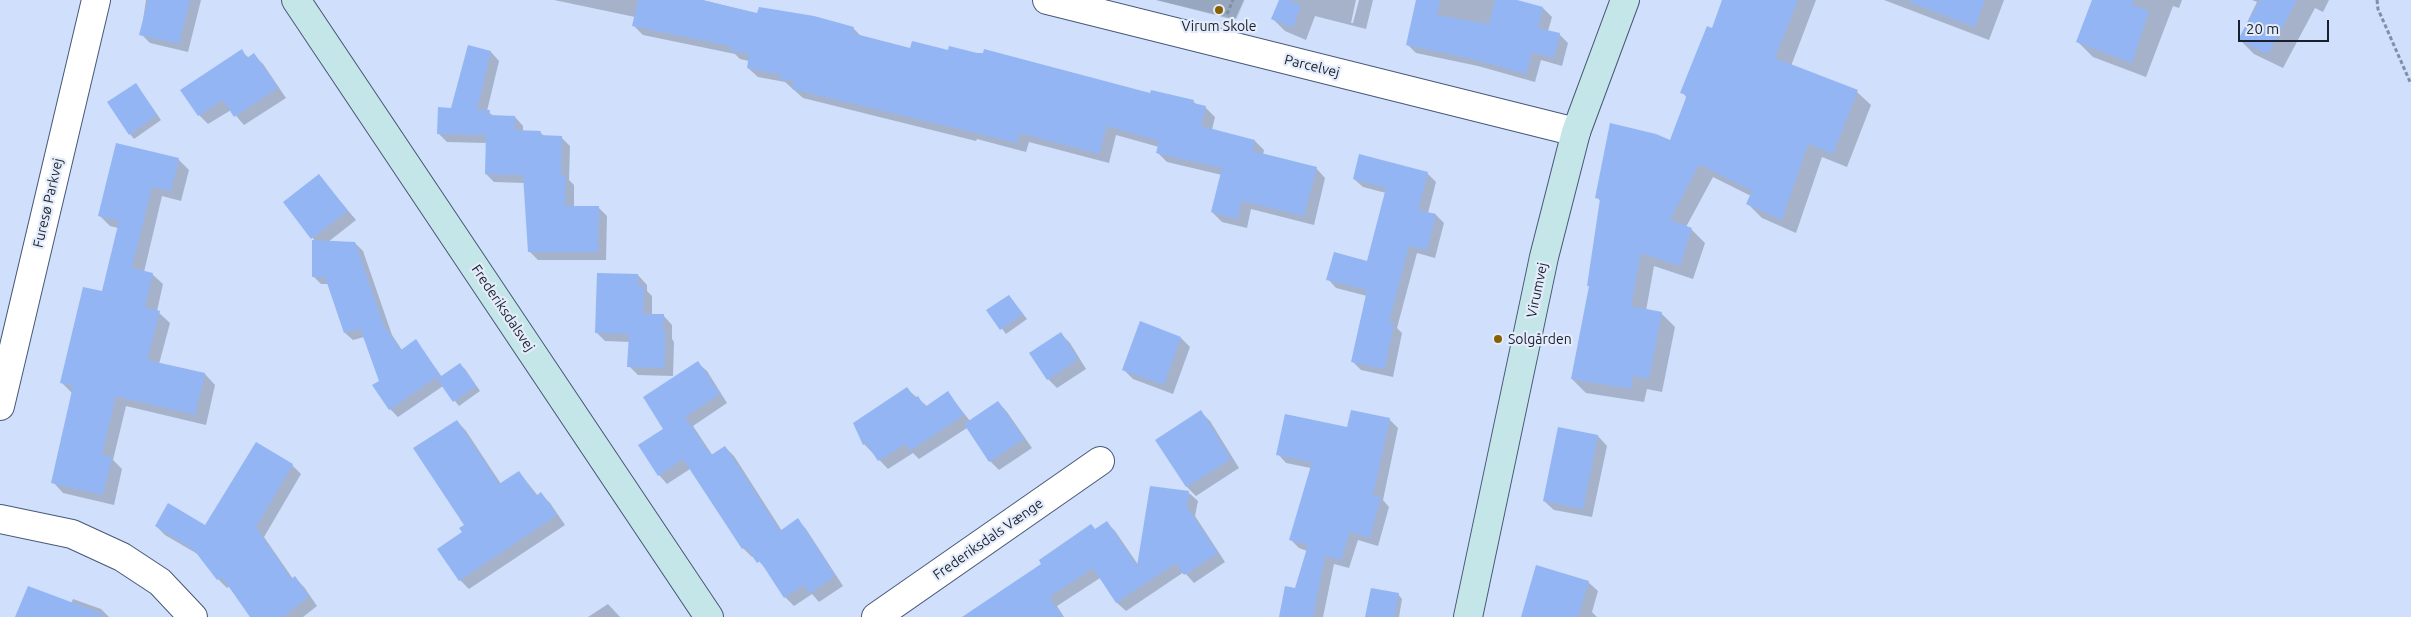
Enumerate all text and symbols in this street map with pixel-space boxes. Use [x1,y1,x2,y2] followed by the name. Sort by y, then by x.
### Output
[1213,4,1225,16] marker: Virum Skole
[2241,10,2332,42] scale bar
[1181,18,1257,34] place label: Virum Skole
[2246,20,2279,37] text: 20 m
[1283,51,1341,81] street label: Parcelvej
[30,157,66,249] street label: Furesø Parkvej
[468,261,538,355] street label: Frederiksdalsvej
[1523,261,1551,319] street label: Virumvej
[1508,331,1572,347] place label: Solgården
[1492,333,1504,345] marker: Solgården
[930,495,1046,583] street label: Frederiksdals Vænge

